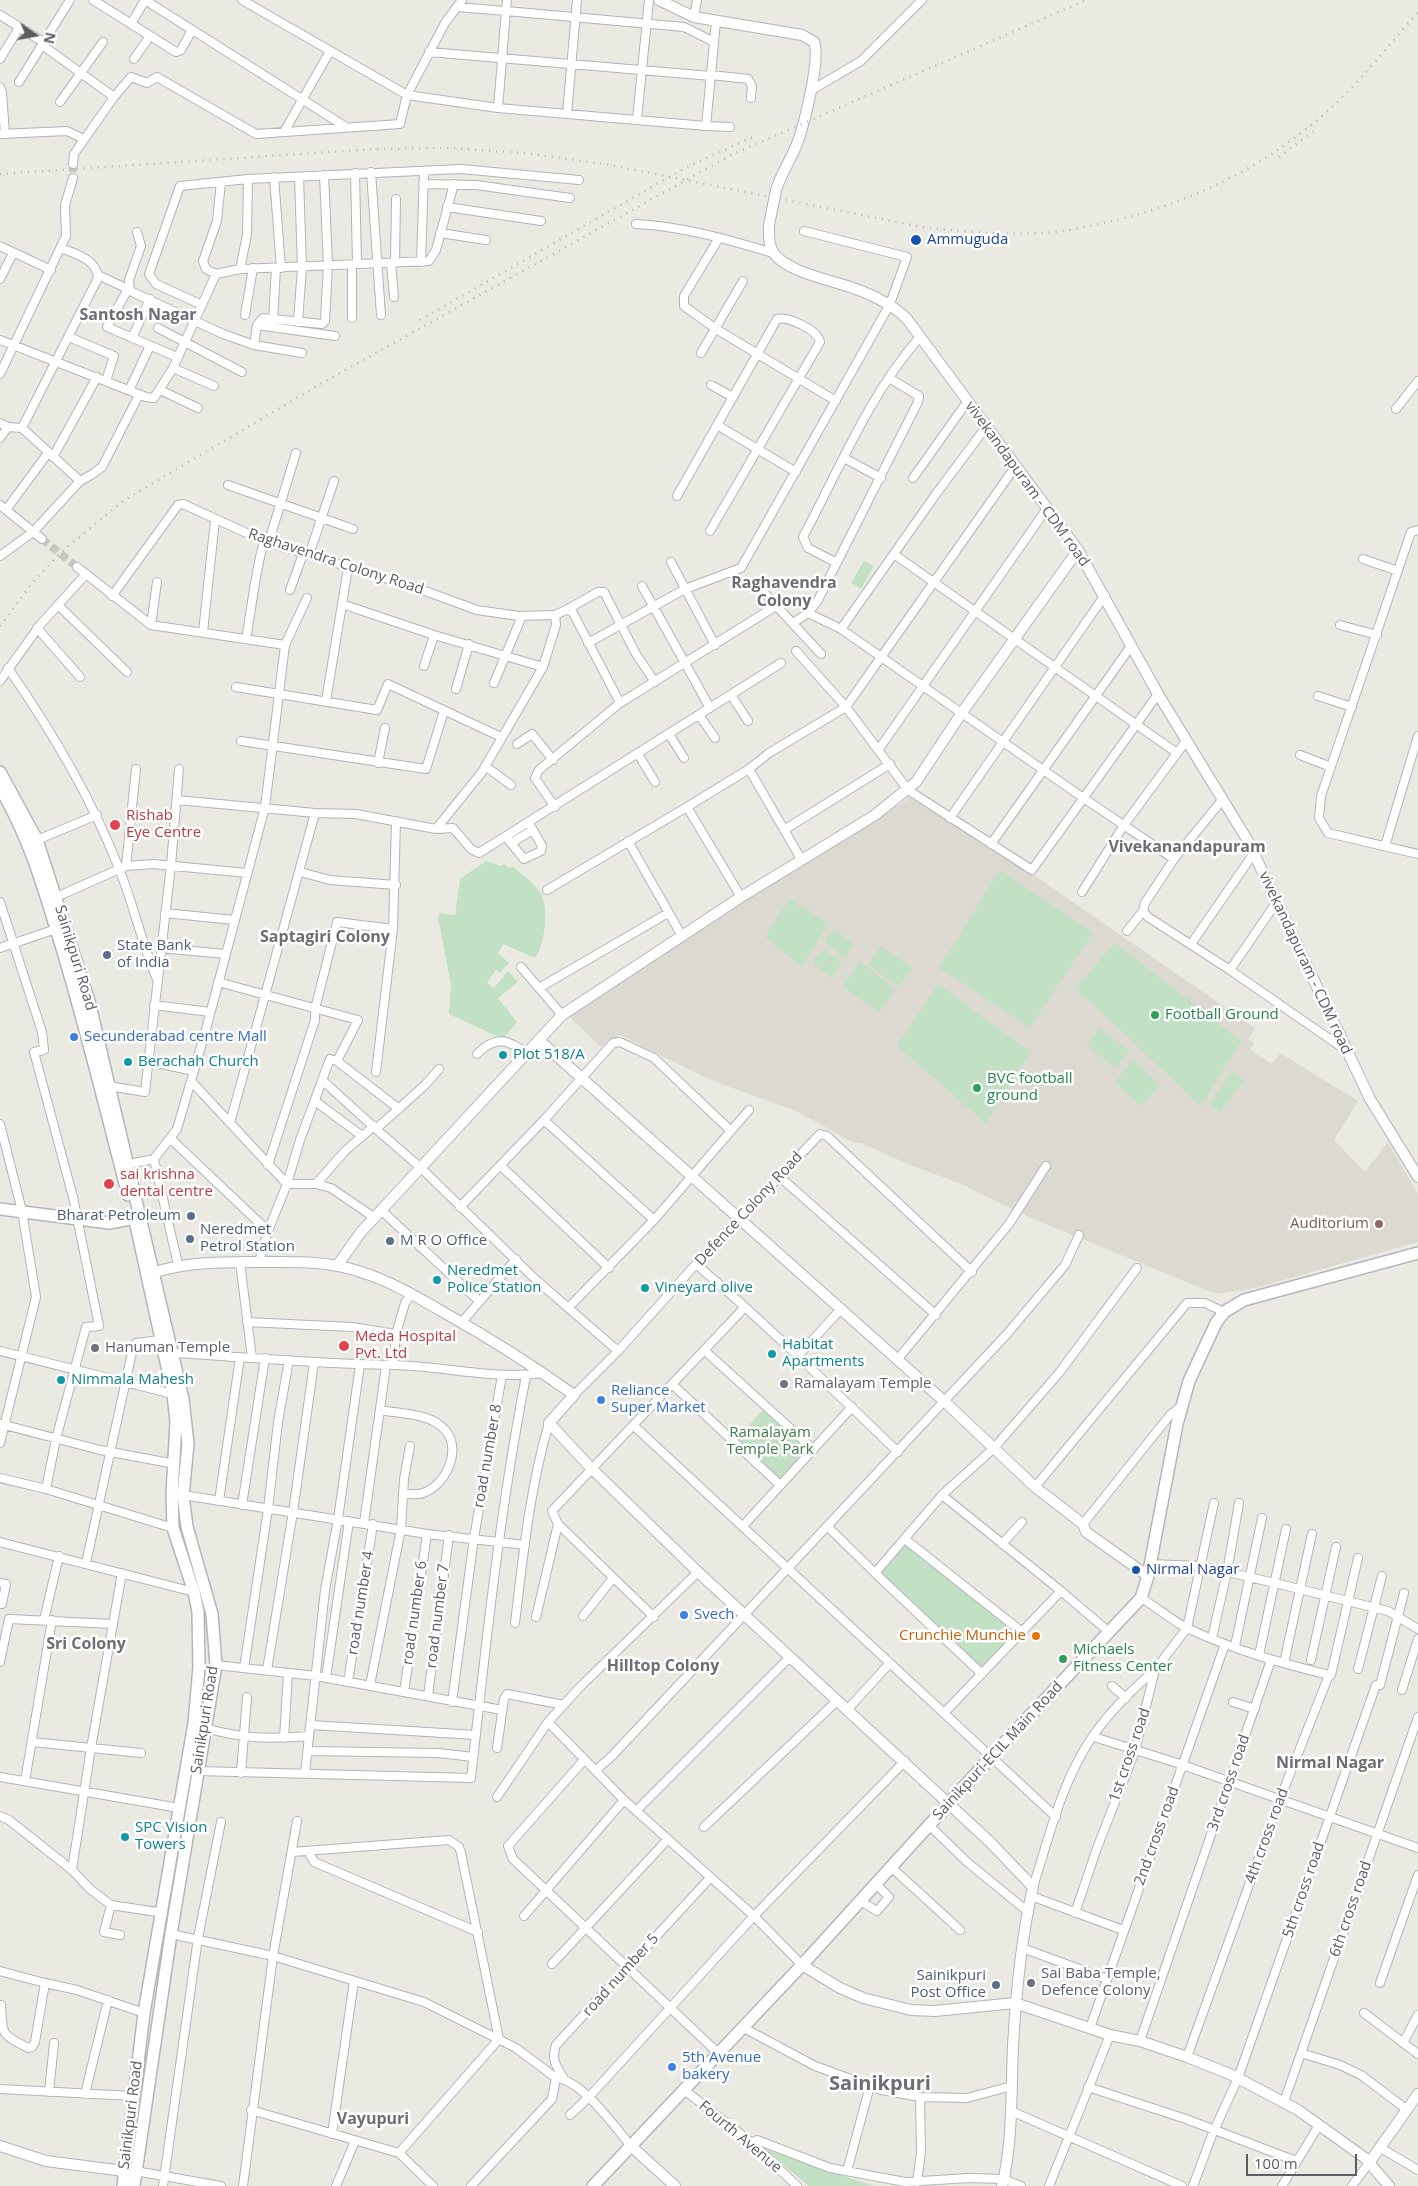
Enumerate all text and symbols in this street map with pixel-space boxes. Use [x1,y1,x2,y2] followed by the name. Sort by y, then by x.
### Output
[10,10,60,60] north arrow
[40,31,61,46] text: N
[927,231,1008,249] place label: Ammuguda
[909,233,923,247] marker: Ammuguda
[79,305,197,325] district label: Santosh Nagar
[961,398,1093,570] street label: vivekandapuram - CDM road
[246,525,426,599] street label: Raghavendra Colony Road
[731,573,837,611] district label: Raghavendra Colony
[126,807,201,842] place label: Rishab Eye Centre
[108,818,122,832] marker: Rishab Eye Centre
[1108,837,1266,857] district label: Vivekanandapuram
[1255,869,1355,1057] street label: vivekandapuram - CDM road
[50,903,100,1013] street label: Sainikpuri Road
[260,927,390,947] district label: Saptagiri Colony
[117,937,192,972] place label: State Bank of India
[101,949,113,961] marker: State Bank of India
[1165,1006,1279,1024] place label: Football Ground
[1149,1009,1161,1021] marker: Football Ground
[84,1028,267,1046] place label: Secunderabad centre Mall
[68,1031,80,1043] marker: Secunderabad centre Mall
[513,1046,585,1064] place label: Plot 518/A
[497,1049,509,1061] marker: Plot 518/A
[138,1053,259,1071] place label: Berachah Church
[122,1056,134,1068] marker: Berachah Church
[987,1070,1073,1105] place label: BVC football ground
[971,1082,983,1094] marker: BVC football ground
[692,1148,806,1270] street label: Defence Colony Road
[120,1166,213,1201] place label: sai krishna dental centre
[102,1177,116,1191] marker: sai krishna dental centre
[57,1207,181,1225] place label: Bharat Petroleum
[185,1210,197,1222] marker: Bharat Petroleum
[1290,1215,1369,1233] place label: Auditorium
[1373,1218,1385,1230] marker: Auditorium
[200,1221,295,1256] place label: Neredmet Petrol Station
[400,1232,487,1250] place label: M R O Office
[184,1233,196,1245] marker: Neredmet Petrol Station
[384,1235,396,1247] marker: M R O Office
[447,1262,541,1297] place label: Neredmet Police Station
[431,1274,443,1286] marker: Neredmet Police Station
[655,1279,753,1297] place label: Vineyard olive
[639,1282,651,1294] marker: Vineyard olive
[355,1328,456,1363] place label: Meda Hospital Pvt. Ltd
[782,1336,864,1371] place label: Habitat Apartments
[105,1339,230,1357] place label: Hanuman Temple
[337,1339,351,1353] marker: Meda Hospital Pvt. Ltd
[89,1342,101,1354] marker: Hanuman Temple
[766,1348,778,1360] marker: Habitat Apartments
[71,1371,194,1389] place label: Nimmala Mahesh
[55,1374,67,1386] marker: Nimmala Mahesh
[794,1375,932,1393] place label: Ramalayam Temple
[778,1378,790,1390] marker: Ramalayam Temple
[611,1382,706,1417] place label: Reliance Super Market
[595,1394,607,1406] marker: Reliance Super Market
[470,1403,506,1509] street label: road number 8
[726,1424,814,1459] park label: Ramalayam Temple Park
[344,1550,378,1656] street label: road number 4
[399,1560,431,1666] street label: road number 6
[1146,1561,1239,1579] place label: Nirmal Nagar
[423,1563,453,1669] street label: road number 7
[1130,1564,1142,1576] marker: Nirmal Nagar
[694,1606,735,1624] place label: Svech
[678,1609,690,1621] marker: Svech
[899,1627,1026,1645] place label: Crunchie Munchie
[1030,1630,1042,1642] marker: Crunchie Munchie
[46,1634,126,1654] district label: Sri Colony
[1073,1641,1173,1676] place label: Michaels Fitness Center
[1057,1653,1069,1665] marker: Michaels Fitness Center
[607,1656,719,1676] district label: Hilltop Colony
[188,1665,222,1775] street label: Sainikpuri Road
[929,1678,1067,1824] street label: Sainikpuri-ECIL Main Road
[1106,1706,1154,1804] street label: 1st cross road
[1204,1732,1254,1834] street label: 3rd cross road
[1276,1753,1384,1773] district label: Nirmal Nagar
[1131,1784,1183,1888] street label: 2nd cross road
[1241,1786,1293,1886] street label: 4th cross road
[135,1819,207,1854] place label: SPC Vision Towers
[119,1831,131,1843] marker: SPC Vision Towers
[1279,1840,1329,1940] street label: 5th cross road
[1326,1859,1376,1959] street label: 6th cross road
[579,1930,663,2020] street label: road number 5
[1041,1965,1161,2000] place label: Sai Baba Temple, Defence Colony
[910,1967,986,2002] place label: Sainikpuri Post Office
[1025,1977,1037,1989] marker: Sai Baba Temple, Defence Colony
[990,1979,1002,1991] marker: Sainikpuri Post Office
[682,2049,761,2084] place label: 5th Avenue bakery
[115,2060,147,2170] street label: Sainikpuri Road
[666,2061,678,2073] marker: 5th Avenue bakery
[829,2072,931,2096] district label: Sainikpuri
[695,2097,785,2177] street label: Fourth Avenue
[337,2109,409,2129] district label: Vayupuri
[1248,2144,1359,2176] scale bar
[1254,2153,1298,2173] text: 100 m

